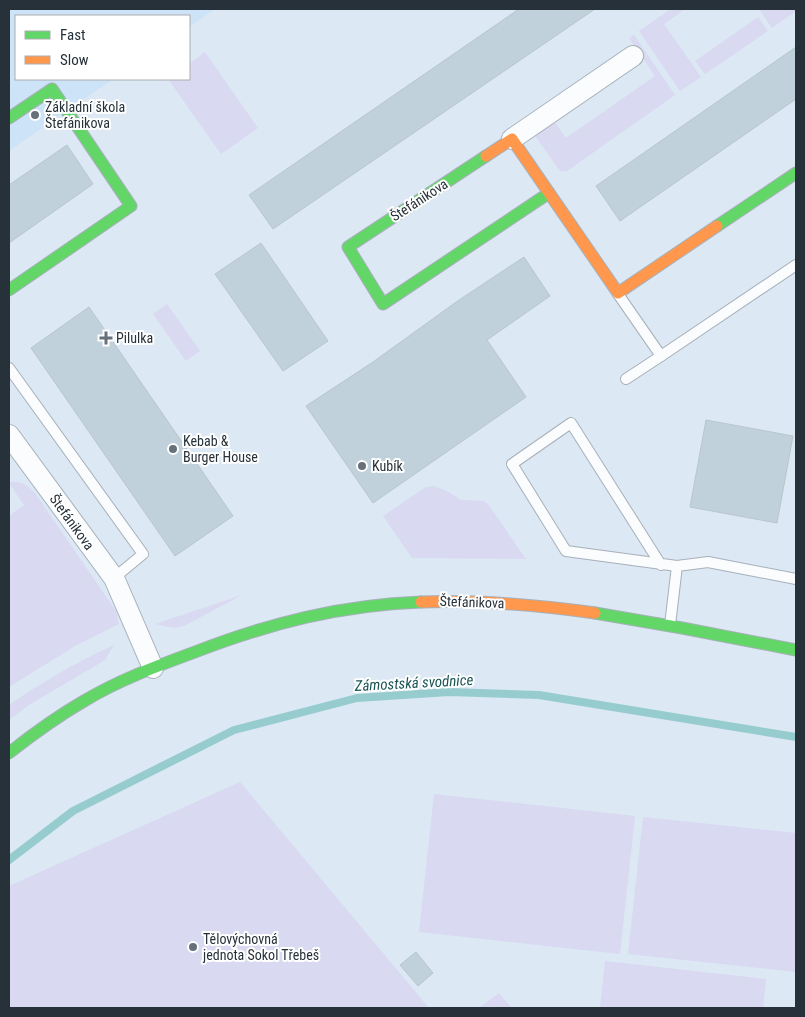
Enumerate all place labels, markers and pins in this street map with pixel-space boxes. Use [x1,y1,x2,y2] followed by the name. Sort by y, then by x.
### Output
[45,99,125,131] place label: Základní škola Štefánikova
[29,109,41,121] marker: Základní škola Štefánikova
[116,330,153,346] place label: Pilulka
[100,332,112,344] marker: Pilulka
[183,433,258,465] place label: Kebab & Burger House
[167,443,179,455] marker: Kebab & Burger House
[372,458,403,474] place label: Kubík
[356,460,368,472] marker: Kubík
[202,931,319,963] place label: Tělovýchovná jednota Sokol Třebeš
[187,941,199,953] marker: Tělovýchovná jednota Sokol Třebeš

